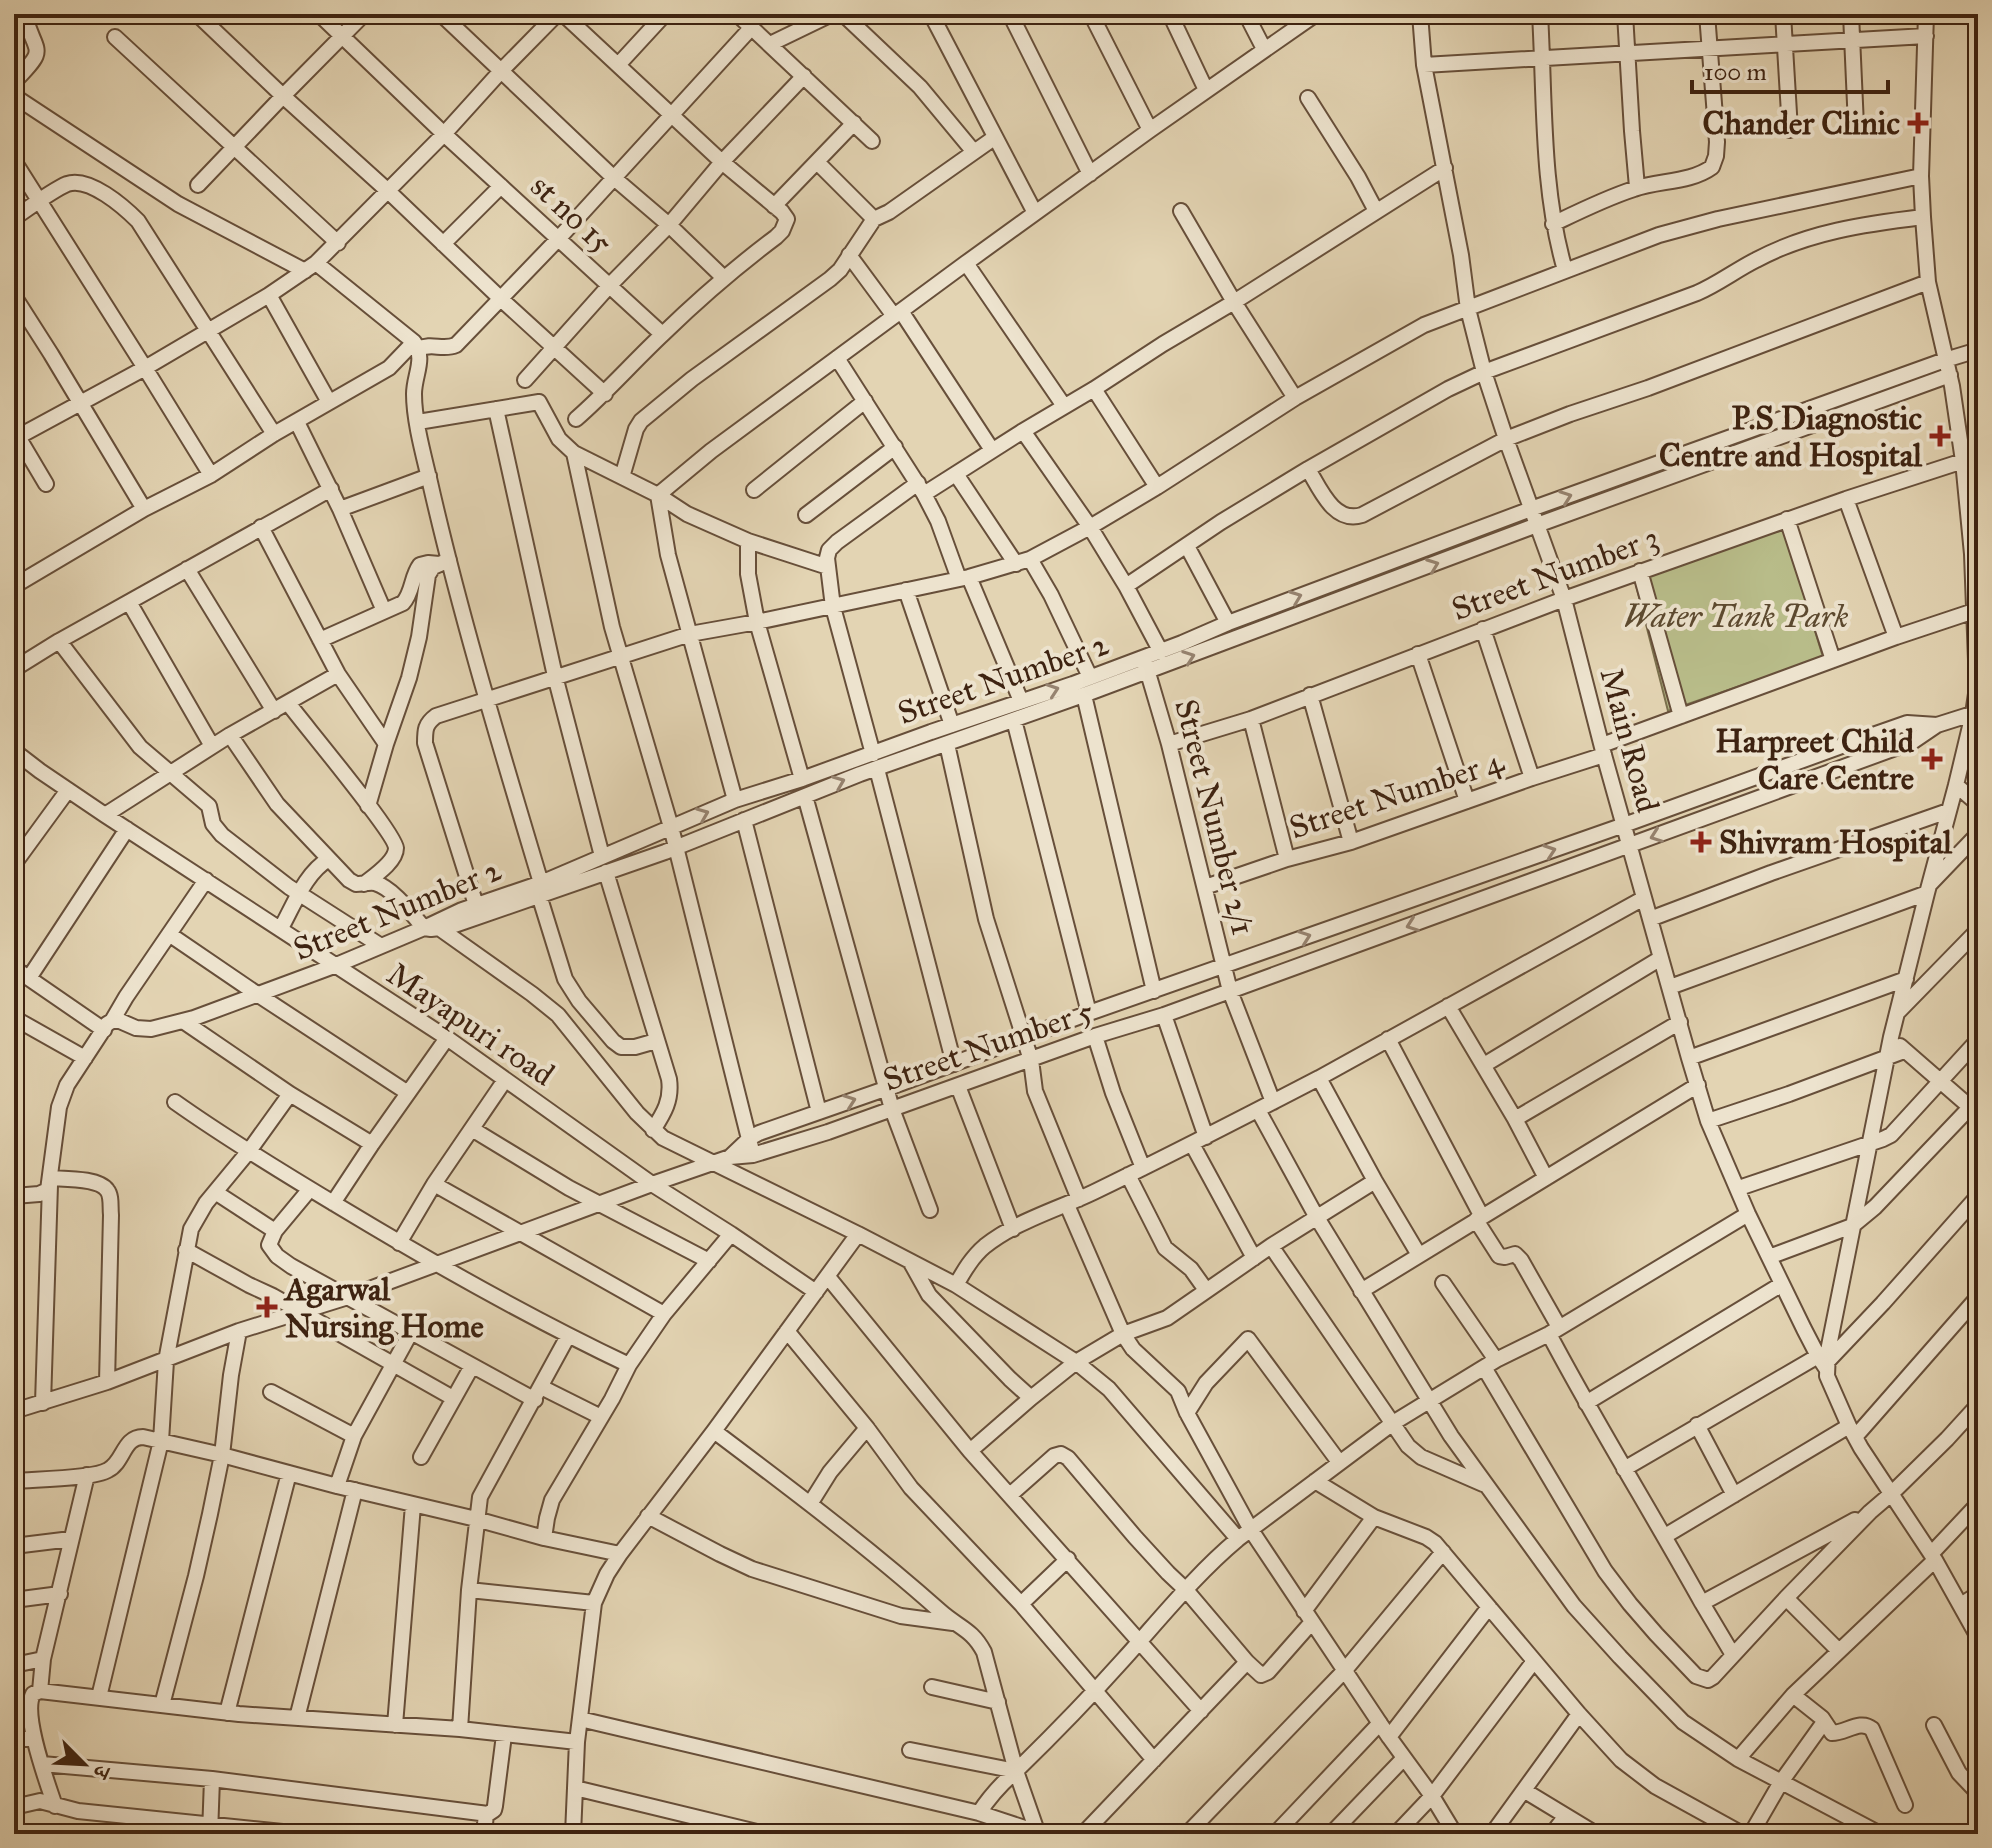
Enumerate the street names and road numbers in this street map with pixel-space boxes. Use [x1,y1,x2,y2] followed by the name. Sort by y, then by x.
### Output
[523,167,621,262] street label: st no 15
[1446,518,1664,629] street label: Street Number 3
[893,624,1114,733] street label: Street Number 2
[1592,664,1667,817] street label: Main Road
[1166,695,1263,939] street label: Street Number 2/1
[1284,741,1509,847] street label: Street Number 4
[288,850,507,969] street label: Street Number 2
[380,954,562,1095] street label: Mayapuri road
[878,991,1098,1100] street label: Street Number 5

